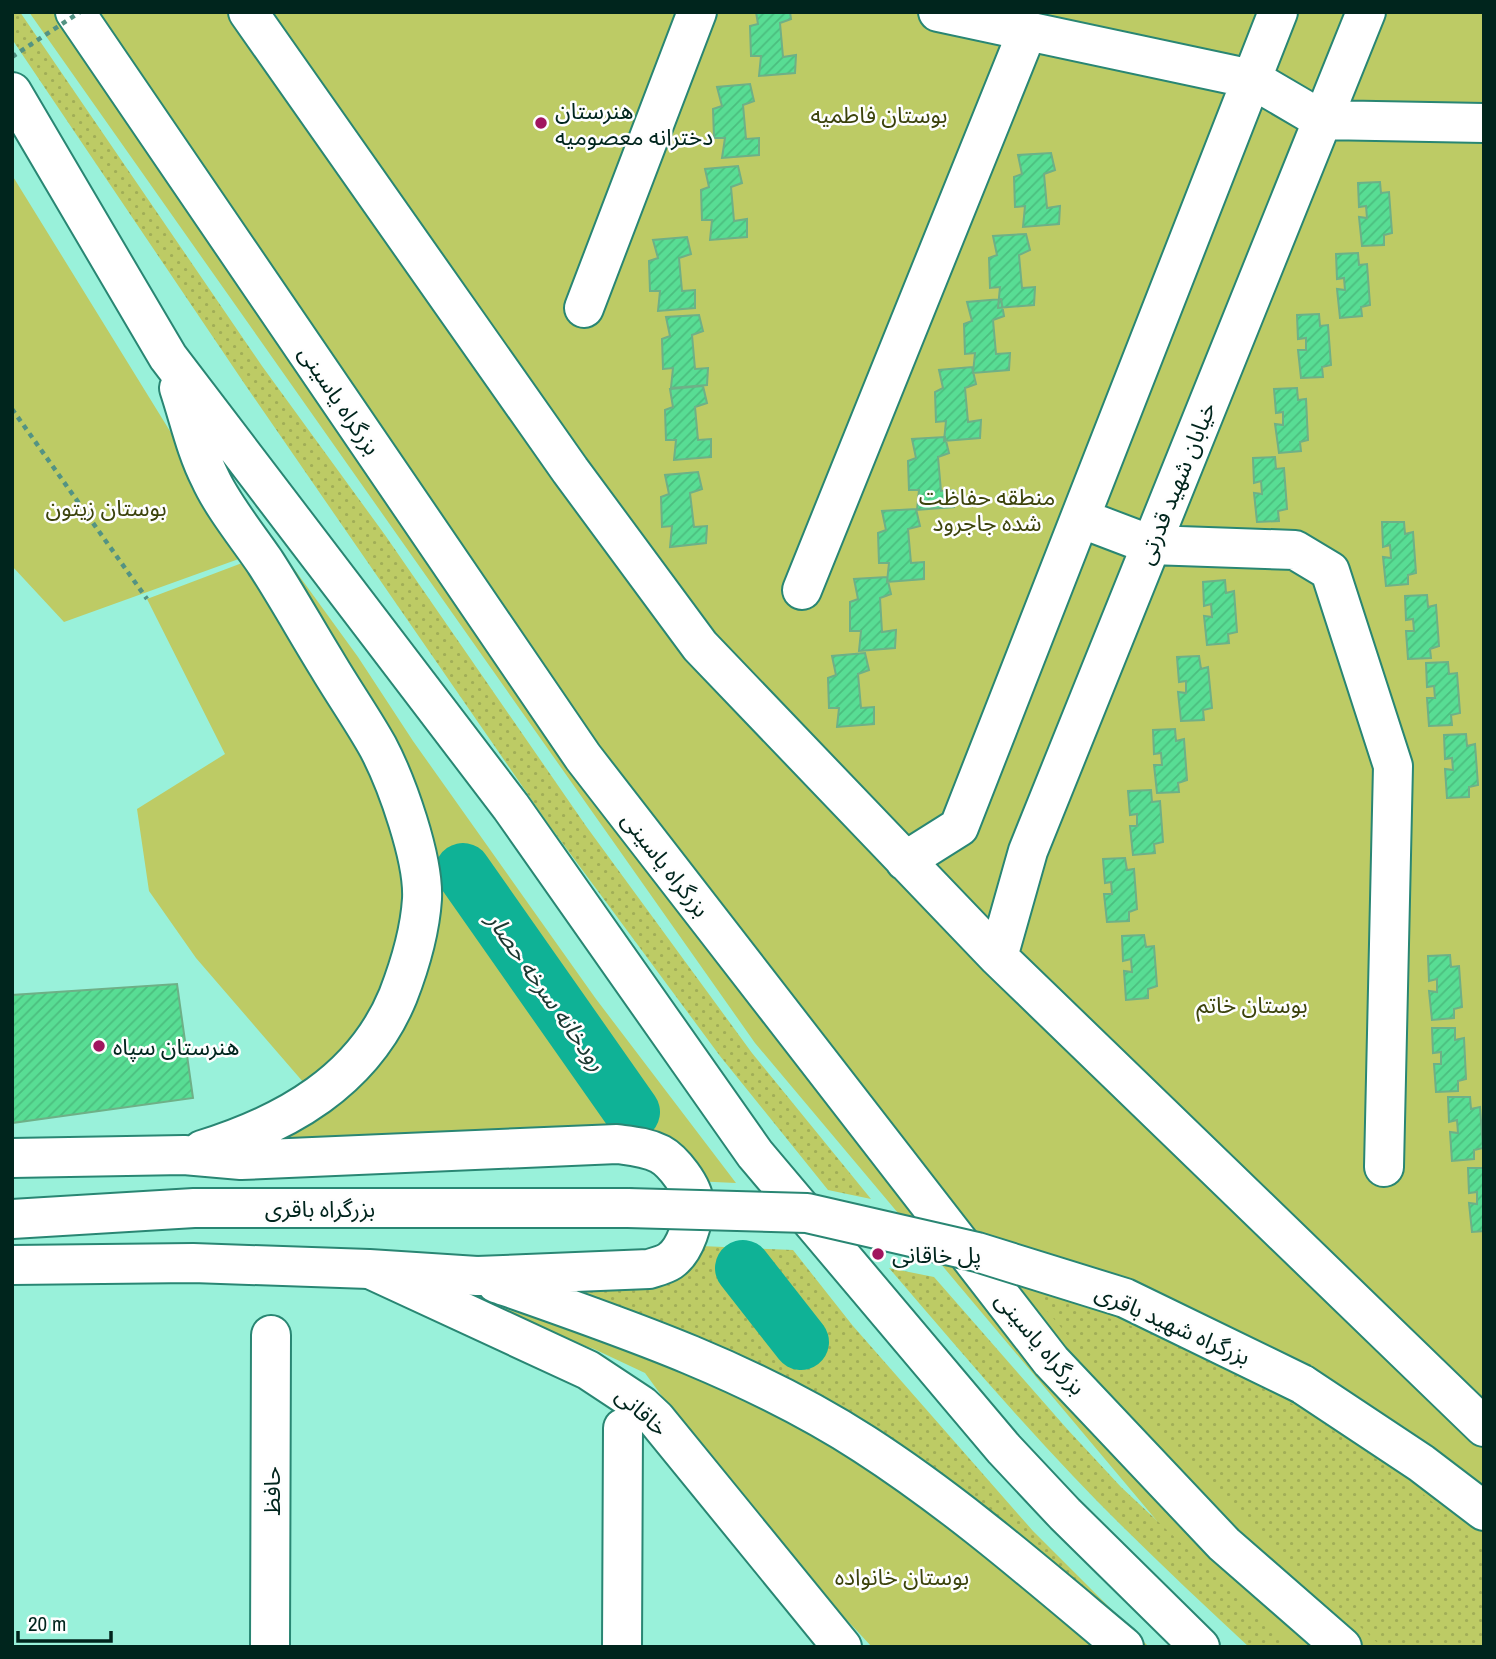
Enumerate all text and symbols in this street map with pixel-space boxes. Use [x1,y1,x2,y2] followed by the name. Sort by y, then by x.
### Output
[555,95,713,152] place label: هنرستان دخترانه معصومیه
[811,99,947,130] park label: بوستان فاطمیه
[533,115,549,131] marker: هنرستان دخترانه معصومیه
[292,339,388,461] street label: بزرگراه یاسینی
[1129,397,1223,569] street label: خیابان شهید قدرتی
[919,481,1055,538] park label: منطقه حفاظت شده جاجرود
[45,492,167,523] park label: بوستان زیتون
[615,805,717,923] street label: بزرگراه یاسینی
[479,904,614,1077] water label: رودخانه سرخه حصار
[1196,989,1308,1022] park label: بوستان خاتم
[113,1031,239,1062] place label: هنرستان سپاه
[91,1038,107,1054] marker: هنرستان سپاه
[265,1193,375,1224] street label: بزرگراه باقری
[892,1239,981,1270] place label: پل خاقانی
[870,1246,886,1262] marker: پل خاقانی
[1091,1276,1255,1372] street label: بزرگراه شهید باقری
[989,1285,1093,1401] street label: بزرگراه یاسینی
[609,1379,675,1443] street label: خاقانی
[256,1466,287,1516] street label: حافظ
[835,1561,969,1592] park label: بوستان خانواده
[18,1600,110,1644] scale bar
[28,1609,66,1638] text: 20 m

